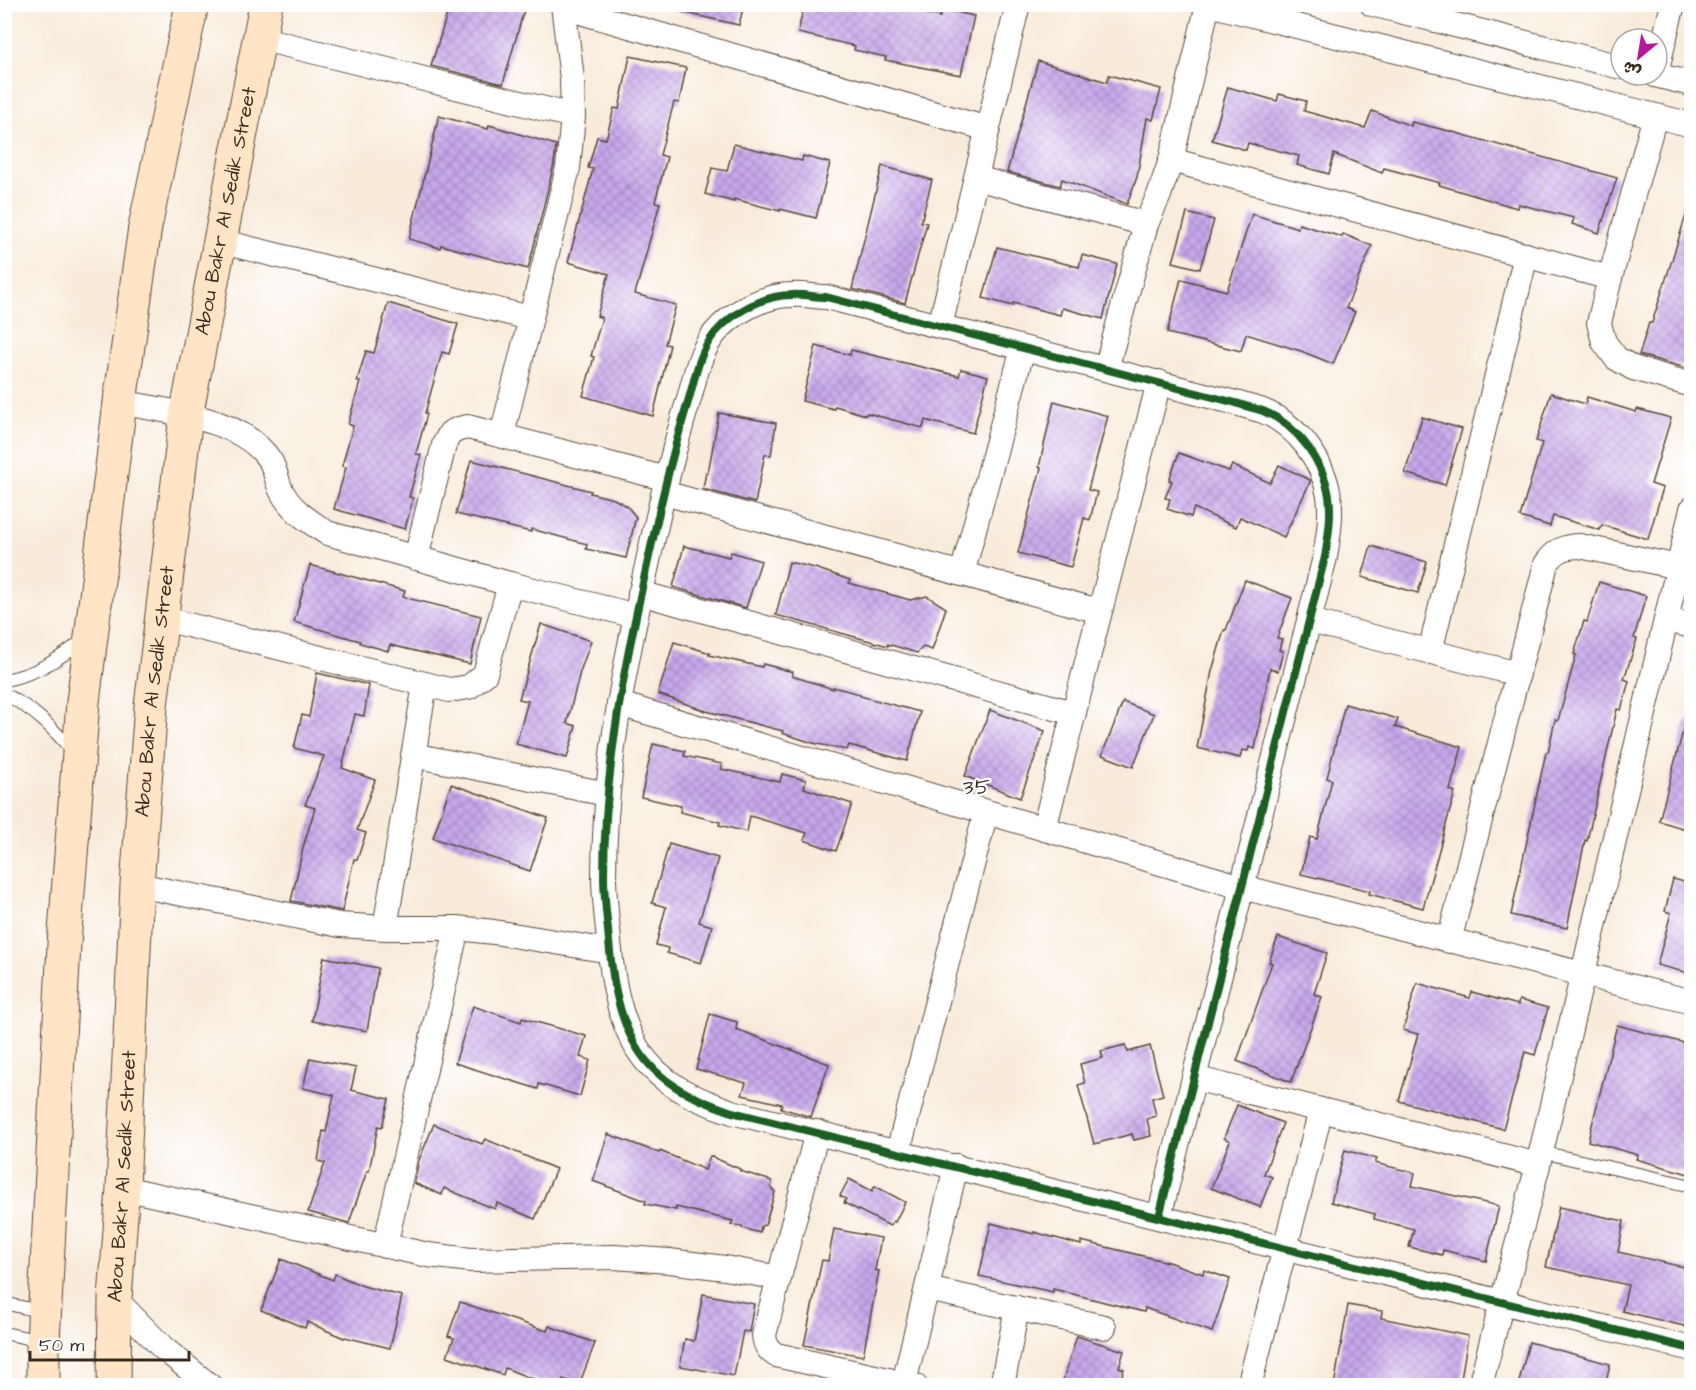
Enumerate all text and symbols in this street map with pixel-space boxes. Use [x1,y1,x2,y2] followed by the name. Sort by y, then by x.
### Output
[1609,27,1669,87] north arrow
[1619,55,1645,83] text: ش
[188,85,264,338] street label: Abou Bakr Al Sedik Street
[128,564,182,818] street label: Abou Bakr Al Sedik Street
[963,773,991,802] district label: 35
[101,1050,143,1303] street label: Abou Bakr Al Sedik Street
[30,1324,189,1362] scale bar
[39,1333,84,1358] text: 50 m

